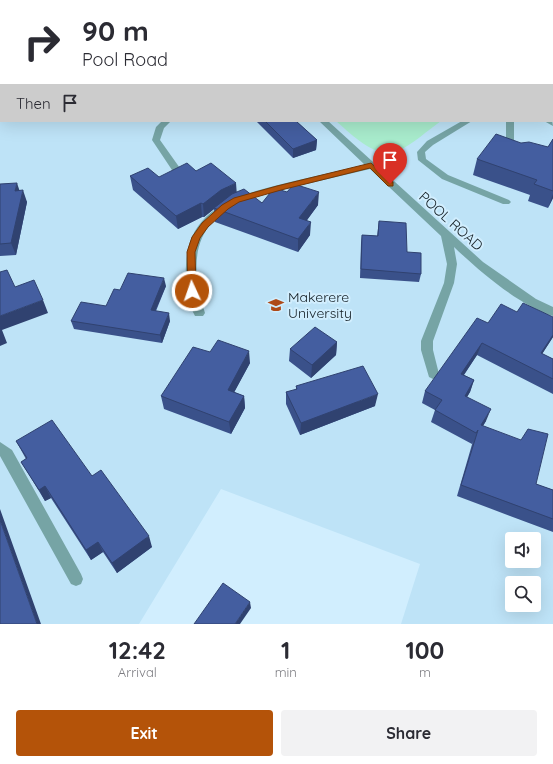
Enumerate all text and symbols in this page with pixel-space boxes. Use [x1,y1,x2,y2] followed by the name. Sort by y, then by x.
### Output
[82,13,149,48] text: 90 m
[16,16,68,68] icon: right
[82,48,168,71] text: Pool Road
[59,92,81,114] icon: arrive
[16,94,51,113] text: Then
[373,143,407,184] pin
[379,149,401,171] icon: arrive
[415,188,487,254] street label: POOL ROAD
[171,270,213,312] position arrow
[288,288,352,322] place label: Makerere University
[267,296,285,314] school or university icon: Makerere University
[505,532,541,612] map controls
[505,532,541,568] button: sound
[505,576,541,612] button: search
[109,635,166,665] text: 12:42
[281,635,290,665] text: 1
[405,635,444,665] text: 100
[118,664,157,680] text: Arrival
[275,664,297,680] text: min
[419,664,431,680] text: m
[16,710,273,756] button: Exit
[281,710,537,756] button: Share

